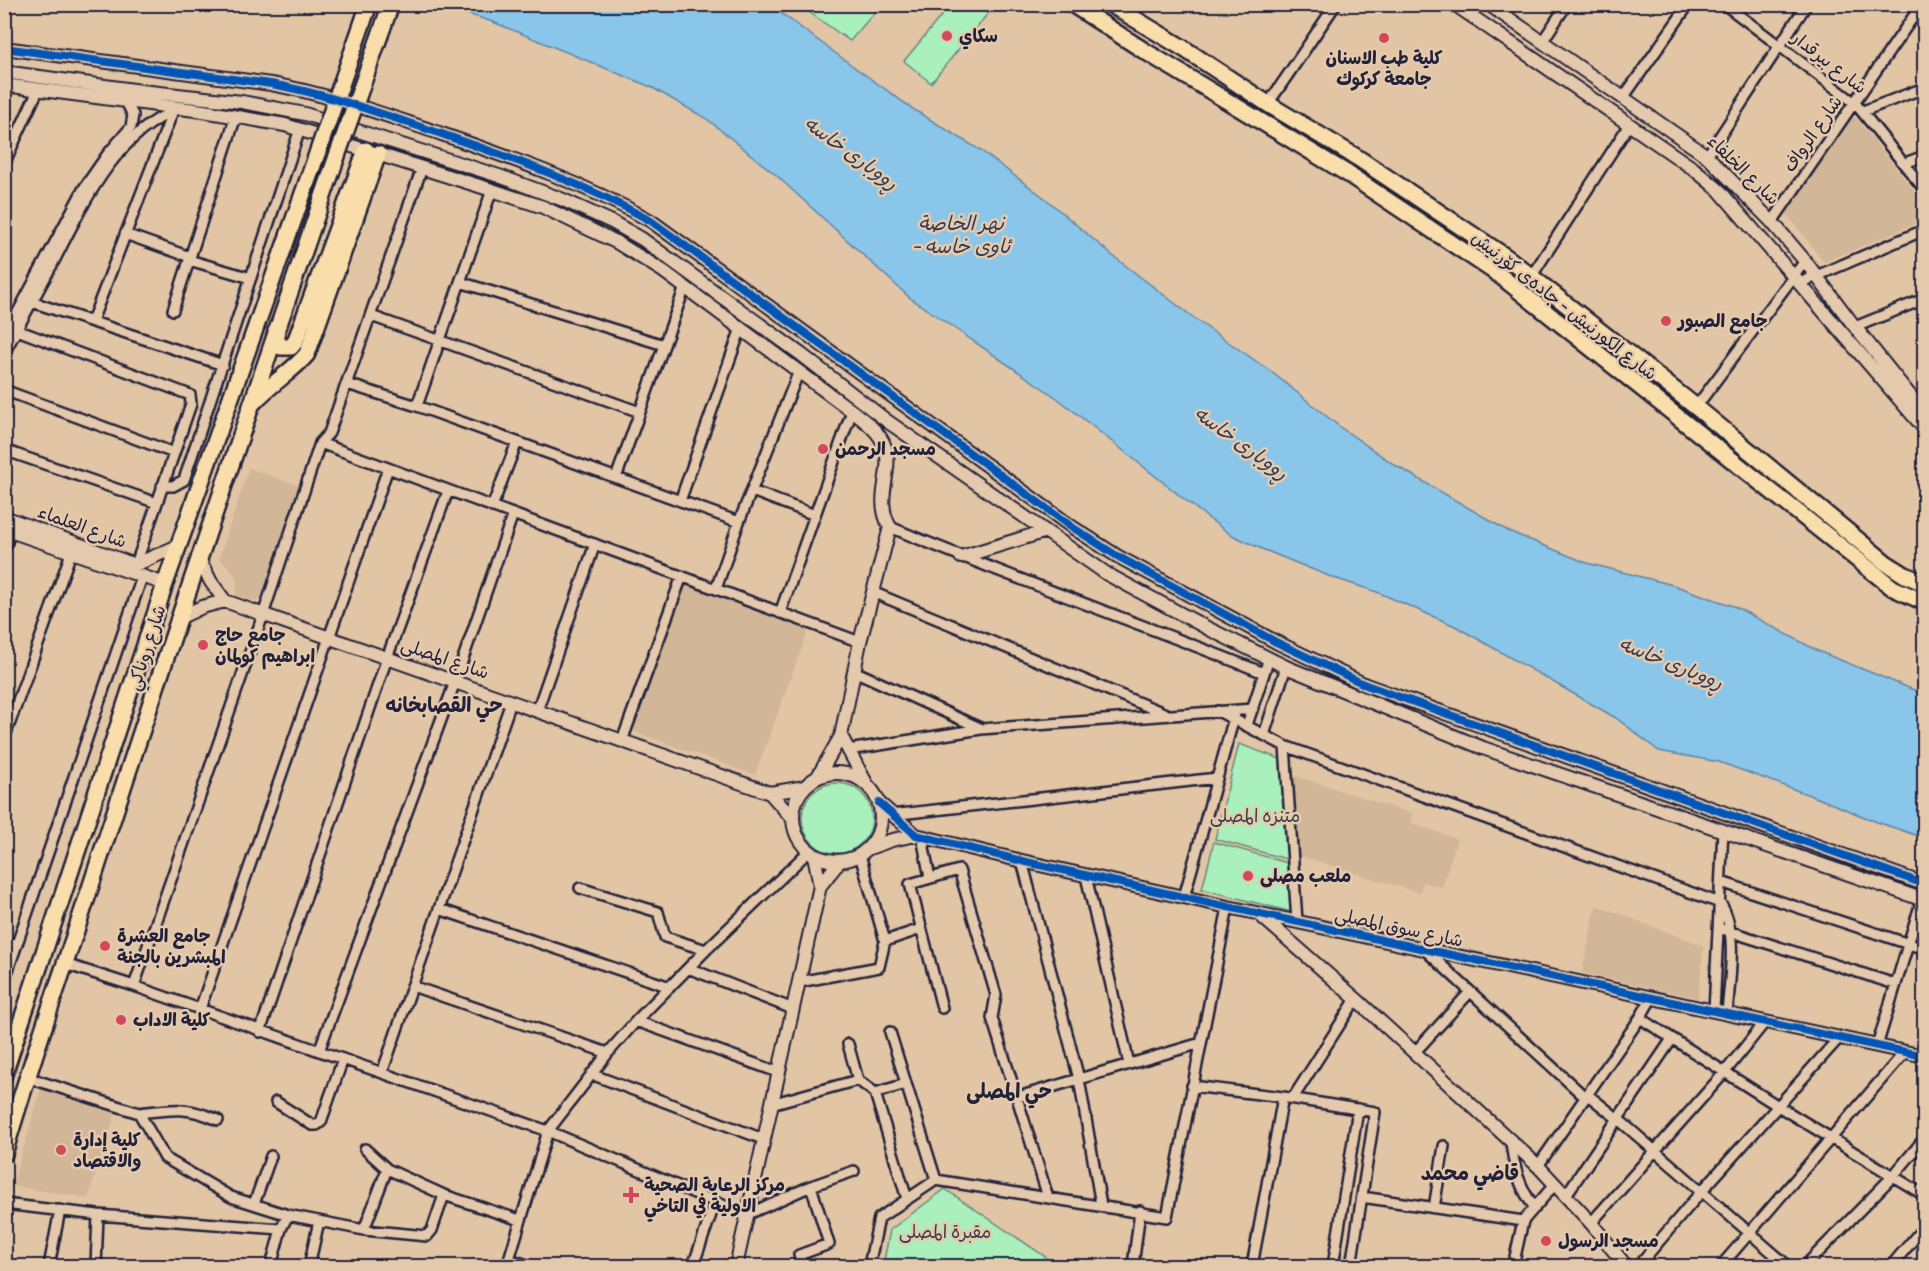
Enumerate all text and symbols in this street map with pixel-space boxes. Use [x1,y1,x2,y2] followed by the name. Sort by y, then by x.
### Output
[959,25,998,50] place label: سكاي
[1785,25,1871,99] street label: شارع بيرقدار
[940,29,954,43] marker: سكاي
[1377,31,1391,45] marker: كلية طب الاسنان جامعة كركوك
[1326,47,1442,91] place label: كلية طب الاسنان جامعة كركوك
[1778,91,1848,177] street label: شارع الرواف
[797,111,903,199] water label: ڕووباری خاسە
[1702,130,1784,210] street label: شارع الخلفاء
[912,211,1013,259] water label: نهر الخاصة - ئاوی خاسە
[1467,226,1661,386] street label: شارع الكورنيش - جادەی کۆرنیش
[1676,310,1768,334] place label: جامع الصبور
[1659,314,1673,328] marker: جامع الصبور
[1187,401,1293,489] water label: ڕووباری خاسە
[835,438,936,461] place label: مسجد الرحمن
[816,442,830,456] marker: مسجد الرحمن
[34,500,130,554] street label: شارع العلماء
[122,602,175,695] street label: شارع روناكي
[215,624,315,670] place label: جامع حاج ابراهيم كولمان
[1614,631,1727,699] water label: ڕووباری خاسە
[398,633,492,685] street label: شارع المصلى
[196,638,210,652] marker: جامع حاج ابراهيم كولمان
[385,693,503,723] district label: حي القصابخانه
[1210,805,1300,828] park label: متنزه المصلى
[1260,865,1351,888] place label: ملعب مصلى
[1241,869,1255,883] marker: ملعب مصلى
[1333,903,1465,953] street label: شارع سوق المصلى
[117,925,226,969] place label: جامع العشرة المبشرين بالجنة
[98,939,112,953] marker: جامع العشرة المبشرين بالجنة
[133,1009,211,1032] place label: كلية الاداب
[114,1013,128,1027] marker: كلية الاداب
[966,1079,1052,1109] district label: حي المصلى
[73,1129,141,1173] place label: كلية إدارة والاقتصاد
[54,1143,68,1157] marker: كلية إدارة والاقتصاد
[1421,1161,1519,1191] district label: قاضي محمد
[644,1174,785,1222] place label: مركز الرعاية الصحية الاولية في التاخي
[622,1186,640,1204] marker: مركز الرعاية الصحية الاولية في التاخي
[899,1221,991,1244] park label: مقبرة المصلى
[1558,1230,1659,1253] place label: مسجد الرسول
[1539,1234,1553,1248] marker: مسجد الرسول

